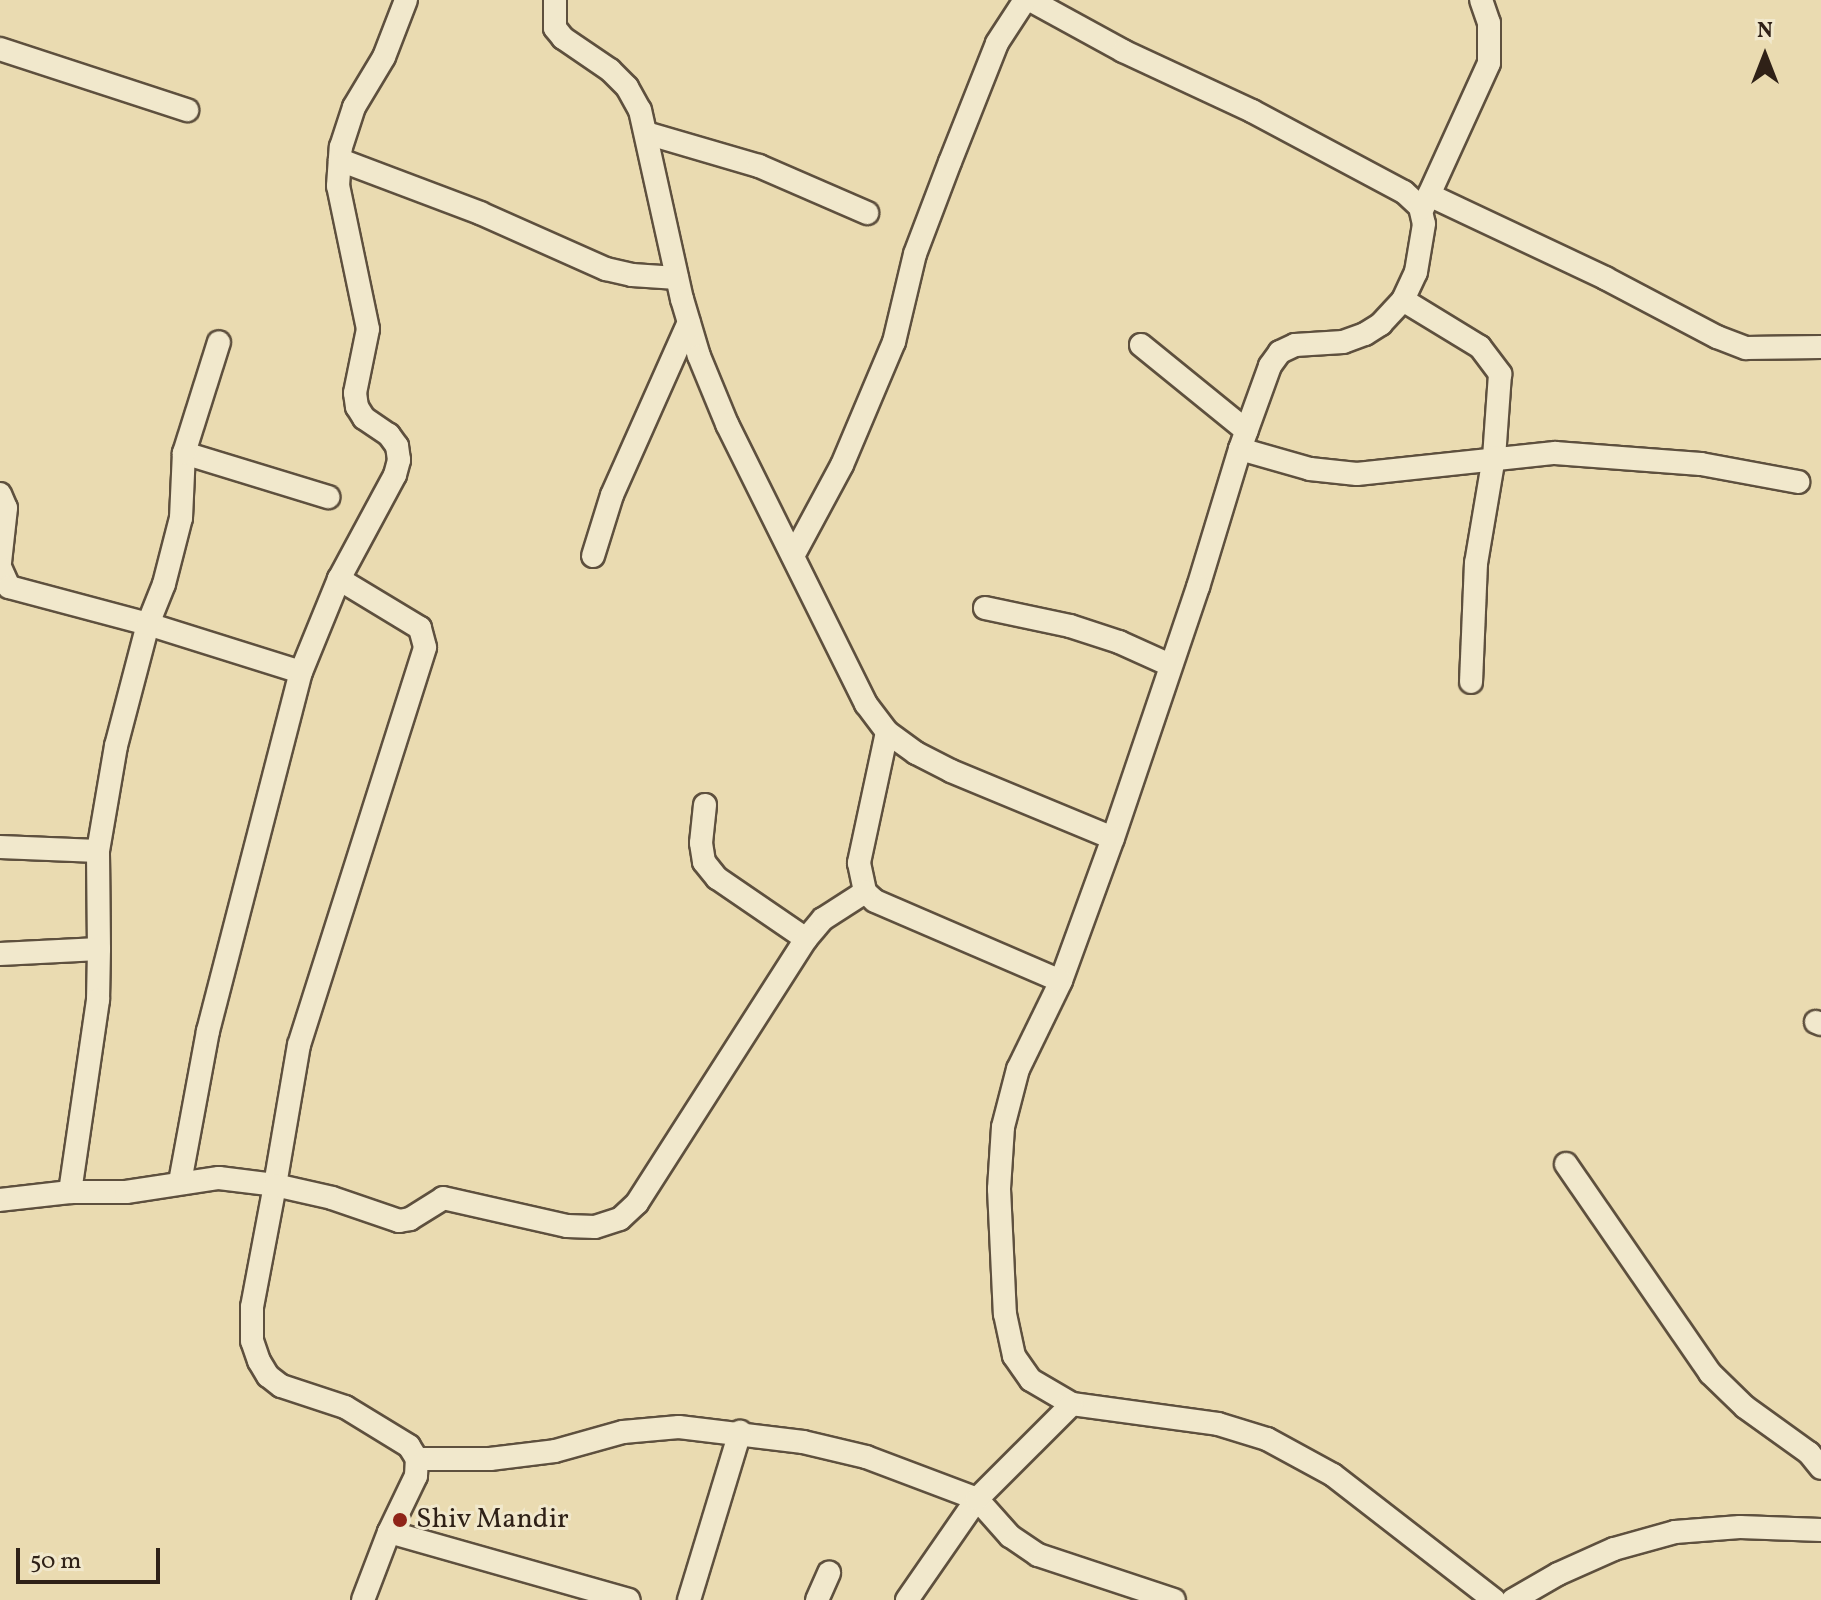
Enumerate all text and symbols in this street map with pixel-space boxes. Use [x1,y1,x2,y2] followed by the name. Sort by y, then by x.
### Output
[1725,16,1805,96] north arrow
[1757,16,1773,47] text: N
[416,1503,570,1537] place label: Shiv Mandir
[391,1511,409,1529] marker: Shiv Mandir
[20,1532,164,1582] scale bar
[30,1545,82,1579] text: 50 m

